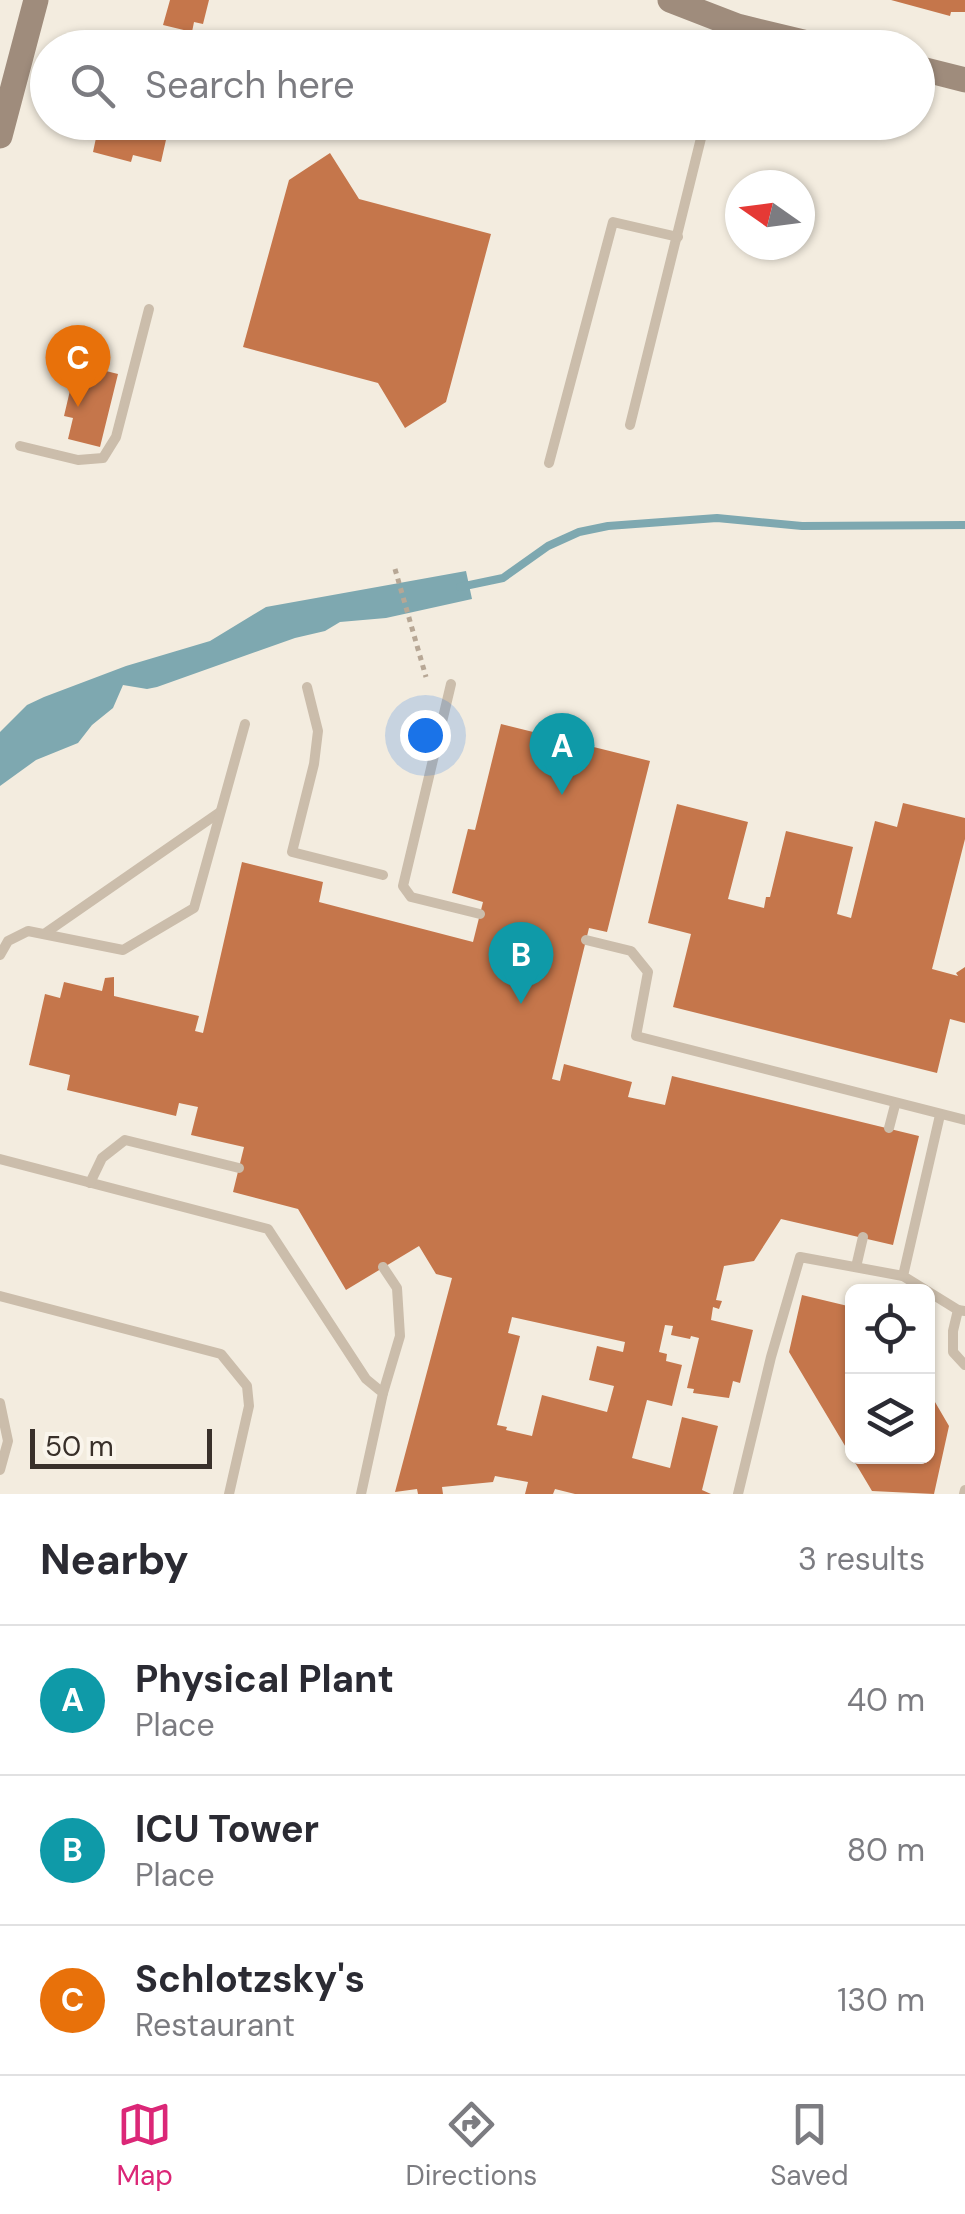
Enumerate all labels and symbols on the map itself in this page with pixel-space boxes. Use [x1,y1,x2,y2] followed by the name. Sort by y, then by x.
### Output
[725,170,815,260] north arrow
[46,324,110,407] pin: C
[400,710,451,761] your location
[530,712,594,795] pin: A
[488,922,554,1004] pin: B
[30,1424,212,1468] scale bar

